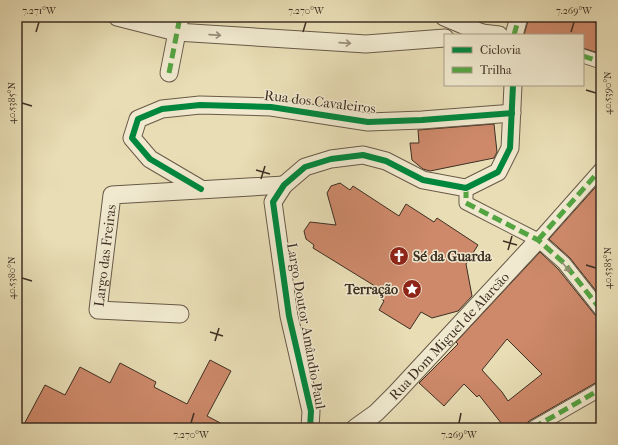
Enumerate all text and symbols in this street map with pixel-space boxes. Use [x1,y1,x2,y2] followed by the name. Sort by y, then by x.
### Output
[22,5,57,17] text: 7.271°W
[288,5,325,17] text: 7.270°W
[556,5,593,17] text: 7.269°W
[208,31,221,38] one-way arrow
[444,34,584,86] legend
[338,40,351,47] one-way arrow
[480,43,521,57] text: Ciclovia
[480,63,512,77] text: Trilha
[602,71,614,115] text: 40.5390°N
[6,82,18,124] text: 40.5385°N
[263,87,377,117] street label: Rua dos Cavaleiros
[90,203,119,308] street label: Largo das Freiras
[283,242,329,411] street label: Largo Doutor Amândio Paul
[388,245,410,267] church icon: Sé da Guarda
[602,247,614,289] text: 40.5385°N
[413,248,492,265] place label: Sé da Guarda
[6,256,18,300] text: 40.5380°N
[562,261,571,272] one-way arrow
[385,268,513,404] street label: Rua Dom Miguel de Alarcão
[401,278,423,300] place icon: Terração
[344,281,398,299] place label: Terração
[173,429,210,441] text: 7.270°W
[441,429,478,441] text: 7.269°W

